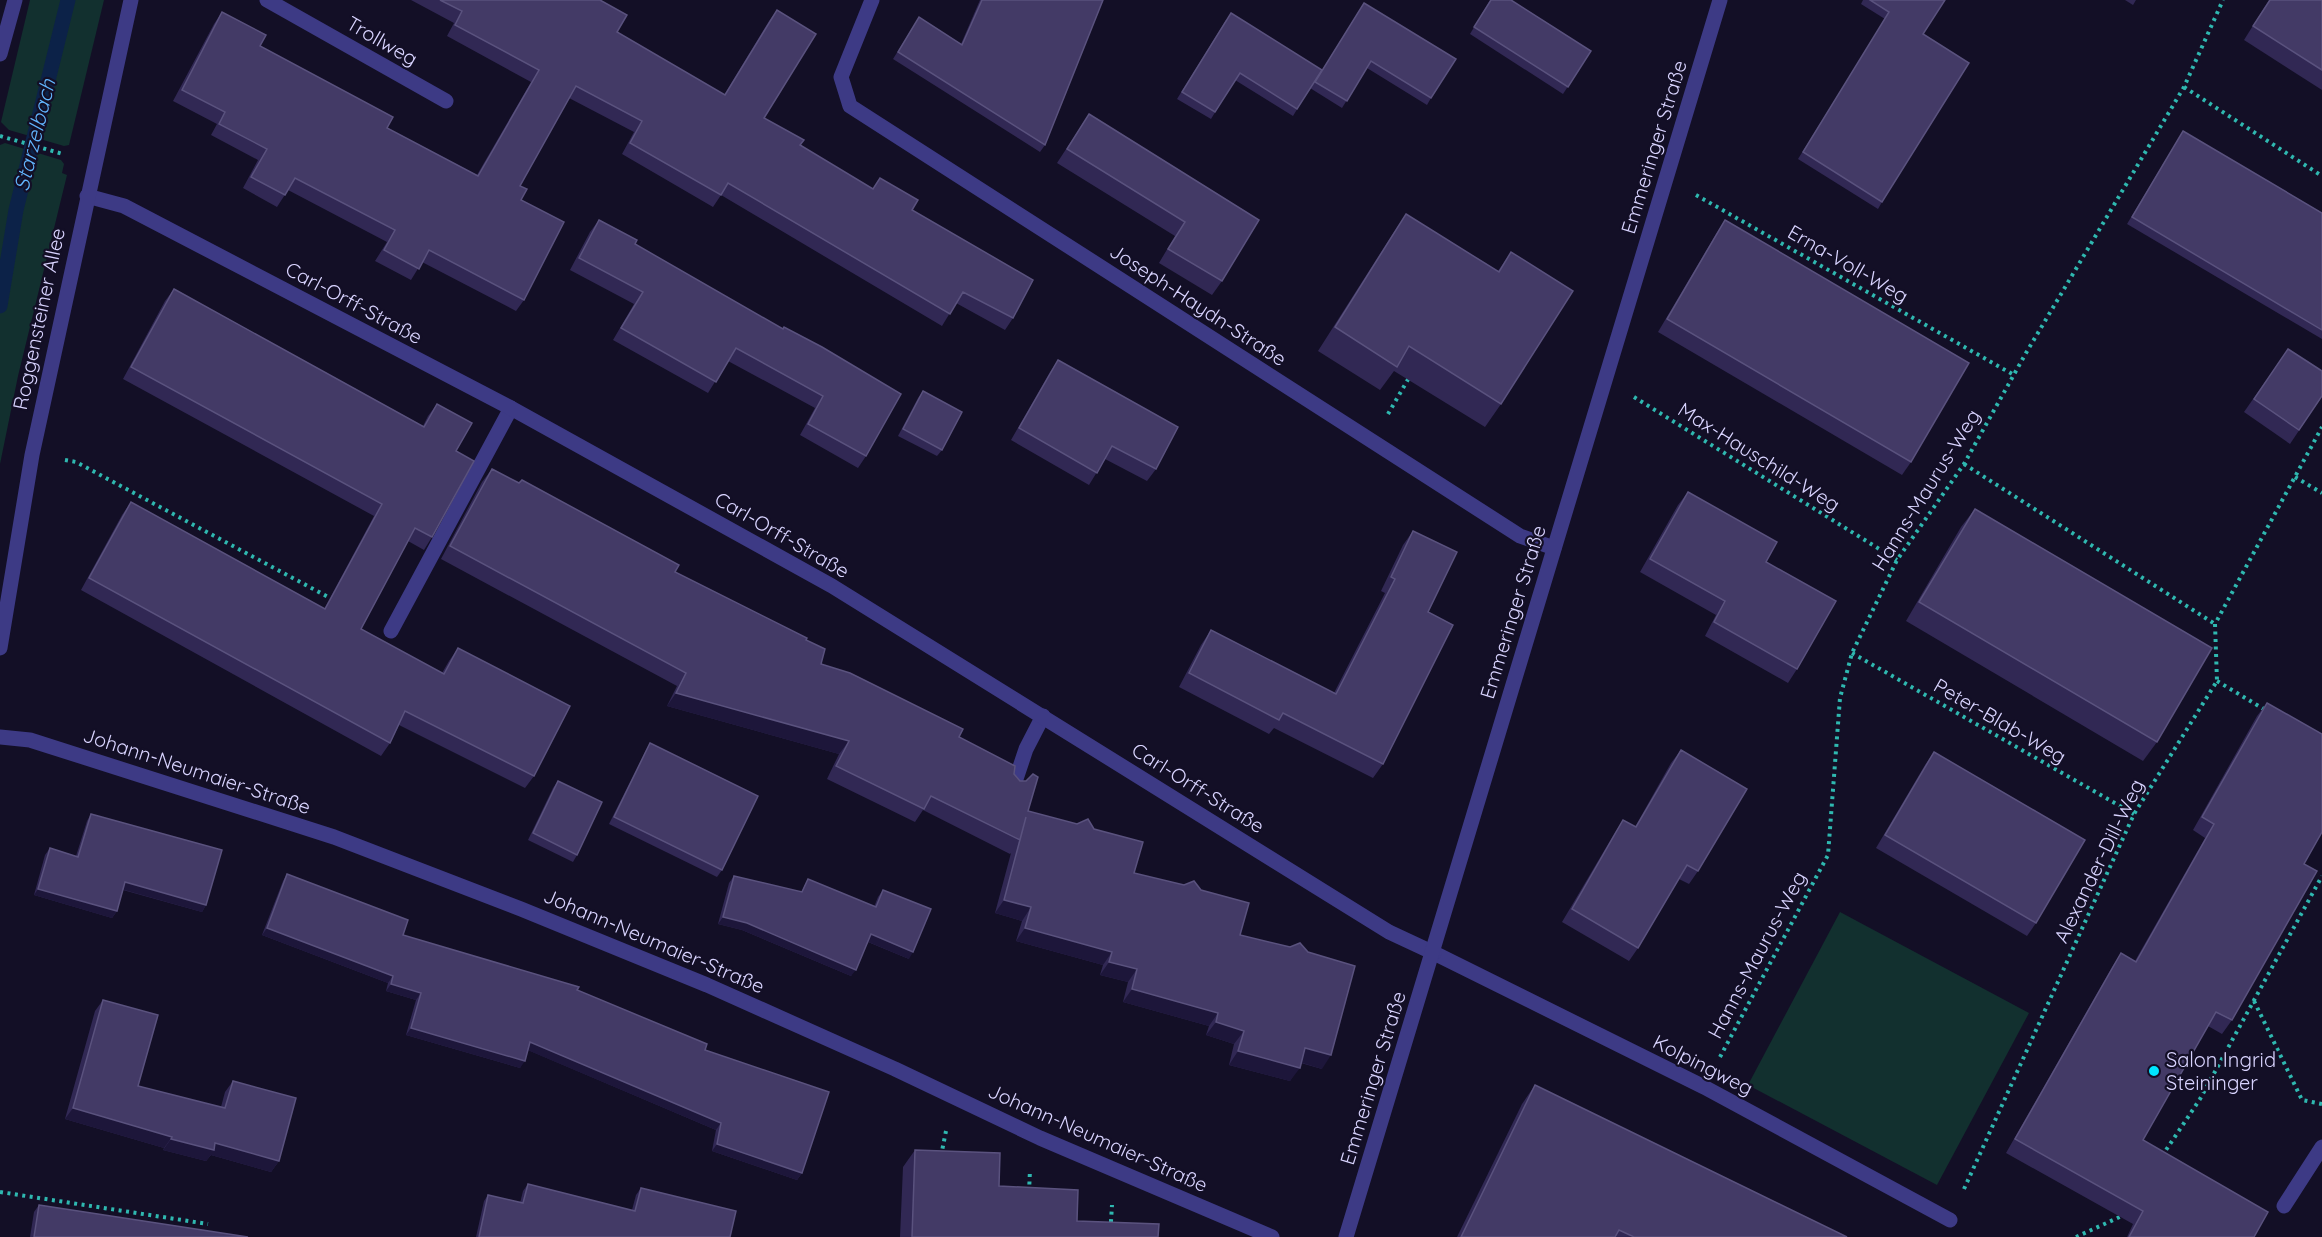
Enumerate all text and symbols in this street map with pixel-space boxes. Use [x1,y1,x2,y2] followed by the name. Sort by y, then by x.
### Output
[342,10,422,71] street label: Trollweg
[1615,57,1692,237] street label: Emmeringer Straße
[8,75,61,193] water label: Starzelbach
[1783,219,1913,308] street label: Erna-Voll-Weg
[7,226,70,412] street label: Roggensteiner Allee
[1105,238,1291,371] street label: Joseph-Haydn-Straße
[281,256,427,349] street label: Carl-Orff-Straße
[1674,397,1845,517] street label: Max-Hauschild-Weg
[1866,404,1985,575] street label: Hanns-Maurus-Weg
[710,486,854,583] street label: Carl-Orff-Straße
[1474,522,1551,702] street label: Emmeringer Straße
[1930,673,2071,769] street label: Peter-Blab-Weg
[80,722,314,819] street label: Johann-Neumaier-Straße
[1127,737,1269,838] street label: Carl-Orff-Straße
[2048,775,2149,947] street label: Alexander-Dill-Weg
[1702,867,1811,1043] street label: Hanns-Maurus-Weg
[540,883,768,998] street label: Johann-Neumaier-Straße
[1334,988,1411,1168] street label: Emmeringer Straße
[1649,1029,1757,1100] street label: Kolpingweg
[2166,1047,2276,1095] place label: Salon Ingrid Steininger
[2147,1064,2161,1078] marker: Salon Ingrid Steininger
[985,1078,1212,1197] street label: Johann-Neumaier-Straße

